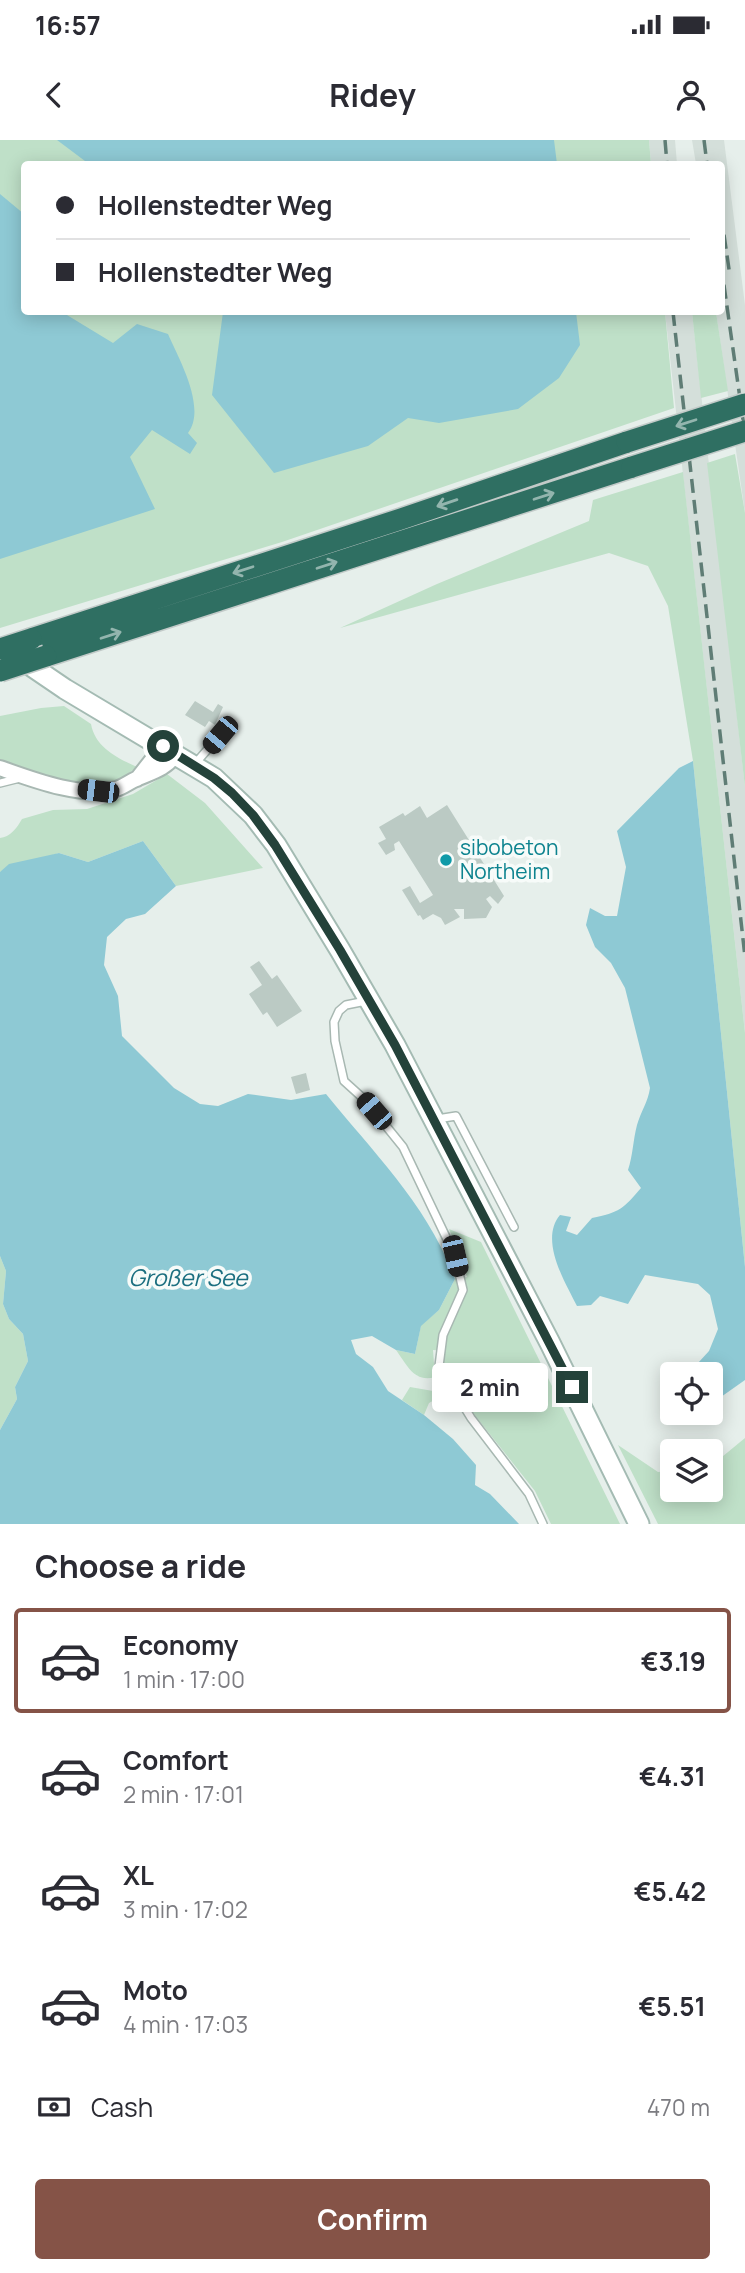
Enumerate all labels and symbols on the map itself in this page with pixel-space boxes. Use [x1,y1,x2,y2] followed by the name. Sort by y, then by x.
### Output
[676,418,698,430] one-way arrow
[533,488,555,501] one-way arrow
[436,498,458,510] one-way arrow
[316,558,338,570] one-way arrow
[232,564,254,577] one-way arrow
[99,628,121,640] one-way arrow
[199,712,242,758] car
[147,730,179,762] route start
[76,778,121,804] car
[460,833,558,885] place label: sibobeton Northeim
[438,852,454,868] marker: sibobeton Northeim
[353,1088,396,1134] car
[441,1233,470,1279] car
[128,1261,249,1293] water label: Großer See
[432,1362,548,1412] callout: 2 min
[556,1371,588,1403] route end

